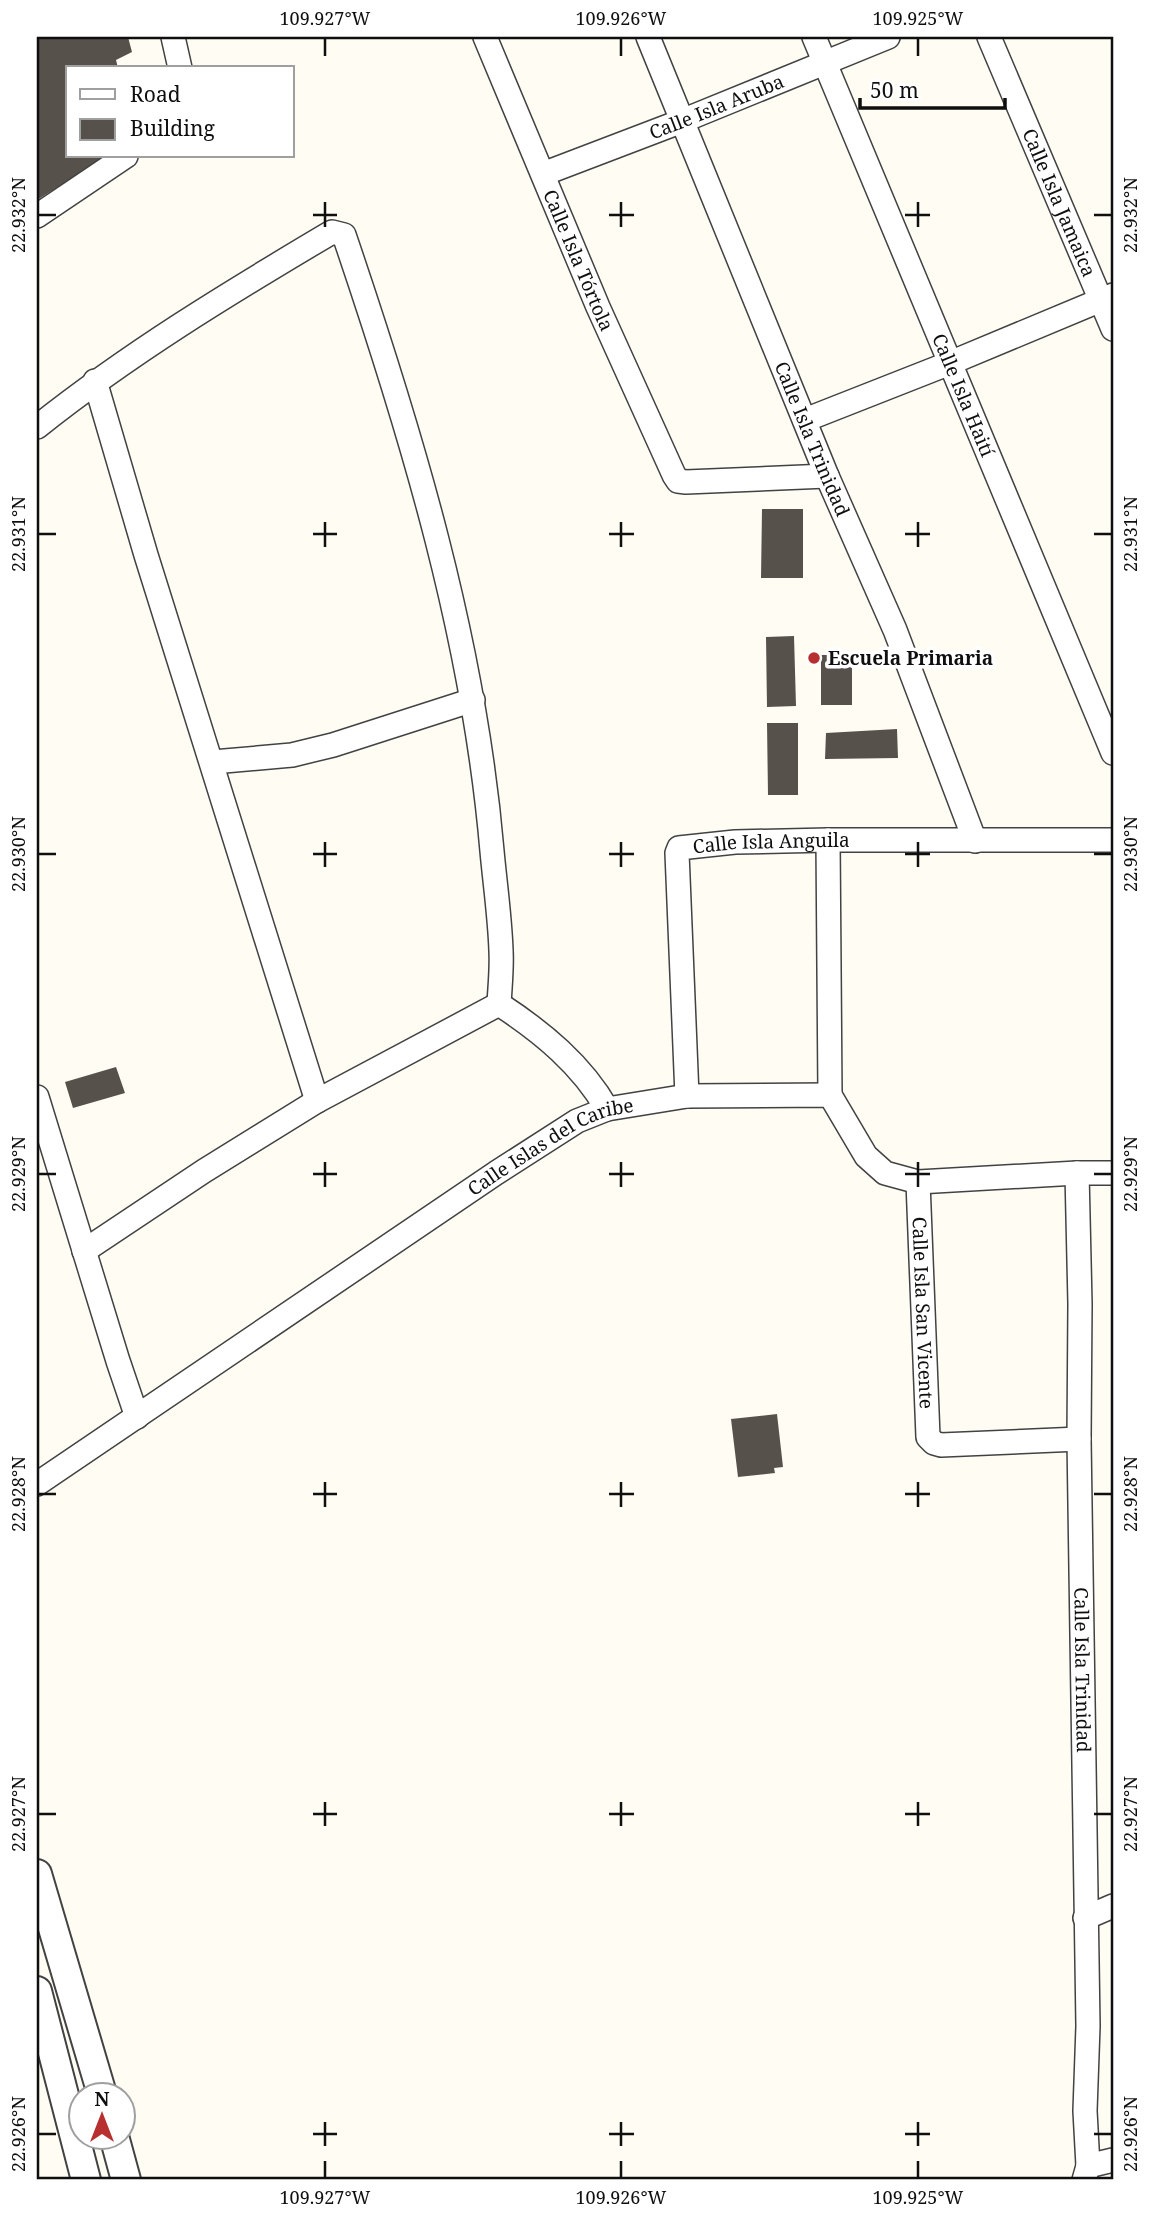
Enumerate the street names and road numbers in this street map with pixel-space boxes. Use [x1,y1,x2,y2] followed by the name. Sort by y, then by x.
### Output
[645,68,788,145] street label: Calle Isla Aruba
[1016,125,1102,281] street label: Calle Isla Jamaica
[537,185,620,335] street label: Calle Isla Tórtola
[926,330,1001,461] street label: Calle Isla Haití
[769,357,856,521] street label: Calle Isla Trinidad
[691,827,850,859] street label: Calle Isla Anguila
[462,1092,635,1202] street label: Calle Islas del Caribe
[906,1216,940,1409] street label: Calle Isla San Vicente
[1068,1587,1097,1753] street label: Calle Isla Trinidad

